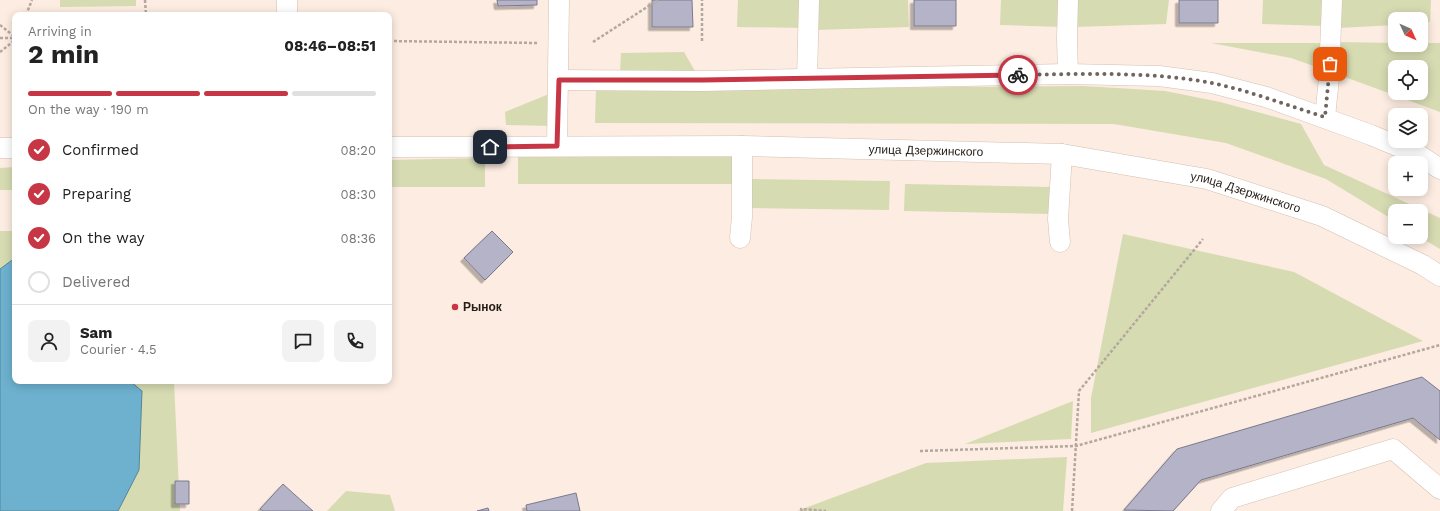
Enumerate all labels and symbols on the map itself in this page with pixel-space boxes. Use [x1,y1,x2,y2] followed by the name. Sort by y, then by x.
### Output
[1388,12,1428,52] north arrow
[1313,47,1347,81] pin
[998,55,1038,95] courier
[473,130,507,164] pin
[868,142,984,159] street label: улица Дзержинского
[1189,169,1303,216] street label: улица Дзержинского
[463,300,503,314] place label: Рынок
[450,302,460,312] marker: Рынок

